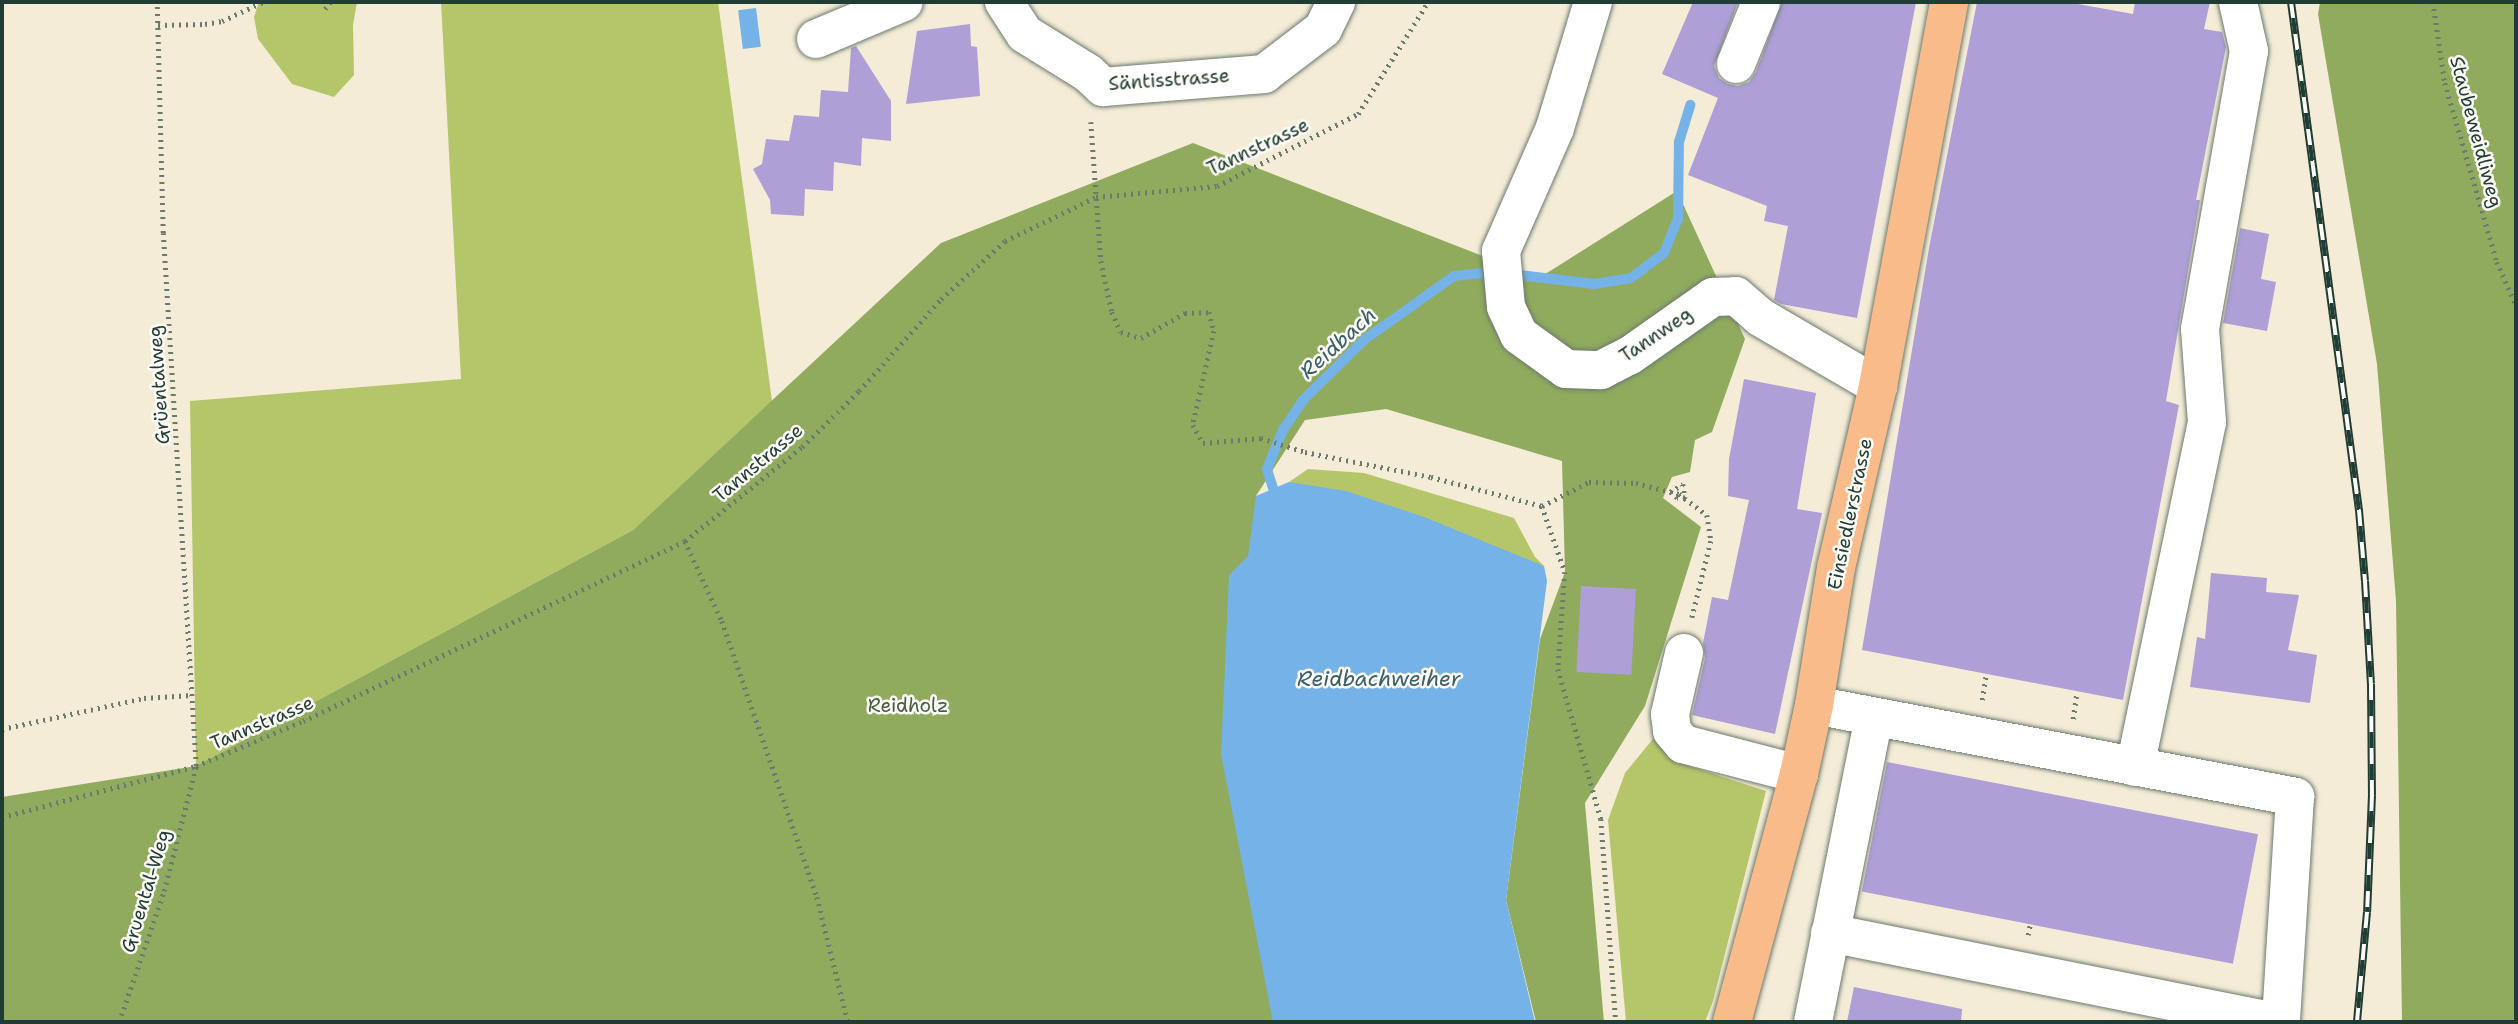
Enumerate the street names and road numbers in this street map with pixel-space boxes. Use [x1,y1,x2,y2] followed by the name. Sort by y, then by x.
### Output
[2445,54,2507,210] street label: Staubeweidliweg
[1108,64,1230,96] street label: Säntisstrasse
[1203,113,1313,181] street label: Tannstrasse
[1615,302,1697,368] street label: Tannweg
[143,325,175,445] street label: Grüentalweg
[709,419,807,507] street label: Tannstrasse
[1823,436,1877,592] street label: Einsiedlerstrasse
[207,691,317,755] street label: Tannstrasse
[116,827,176,955] street label: Gruental-Weg

